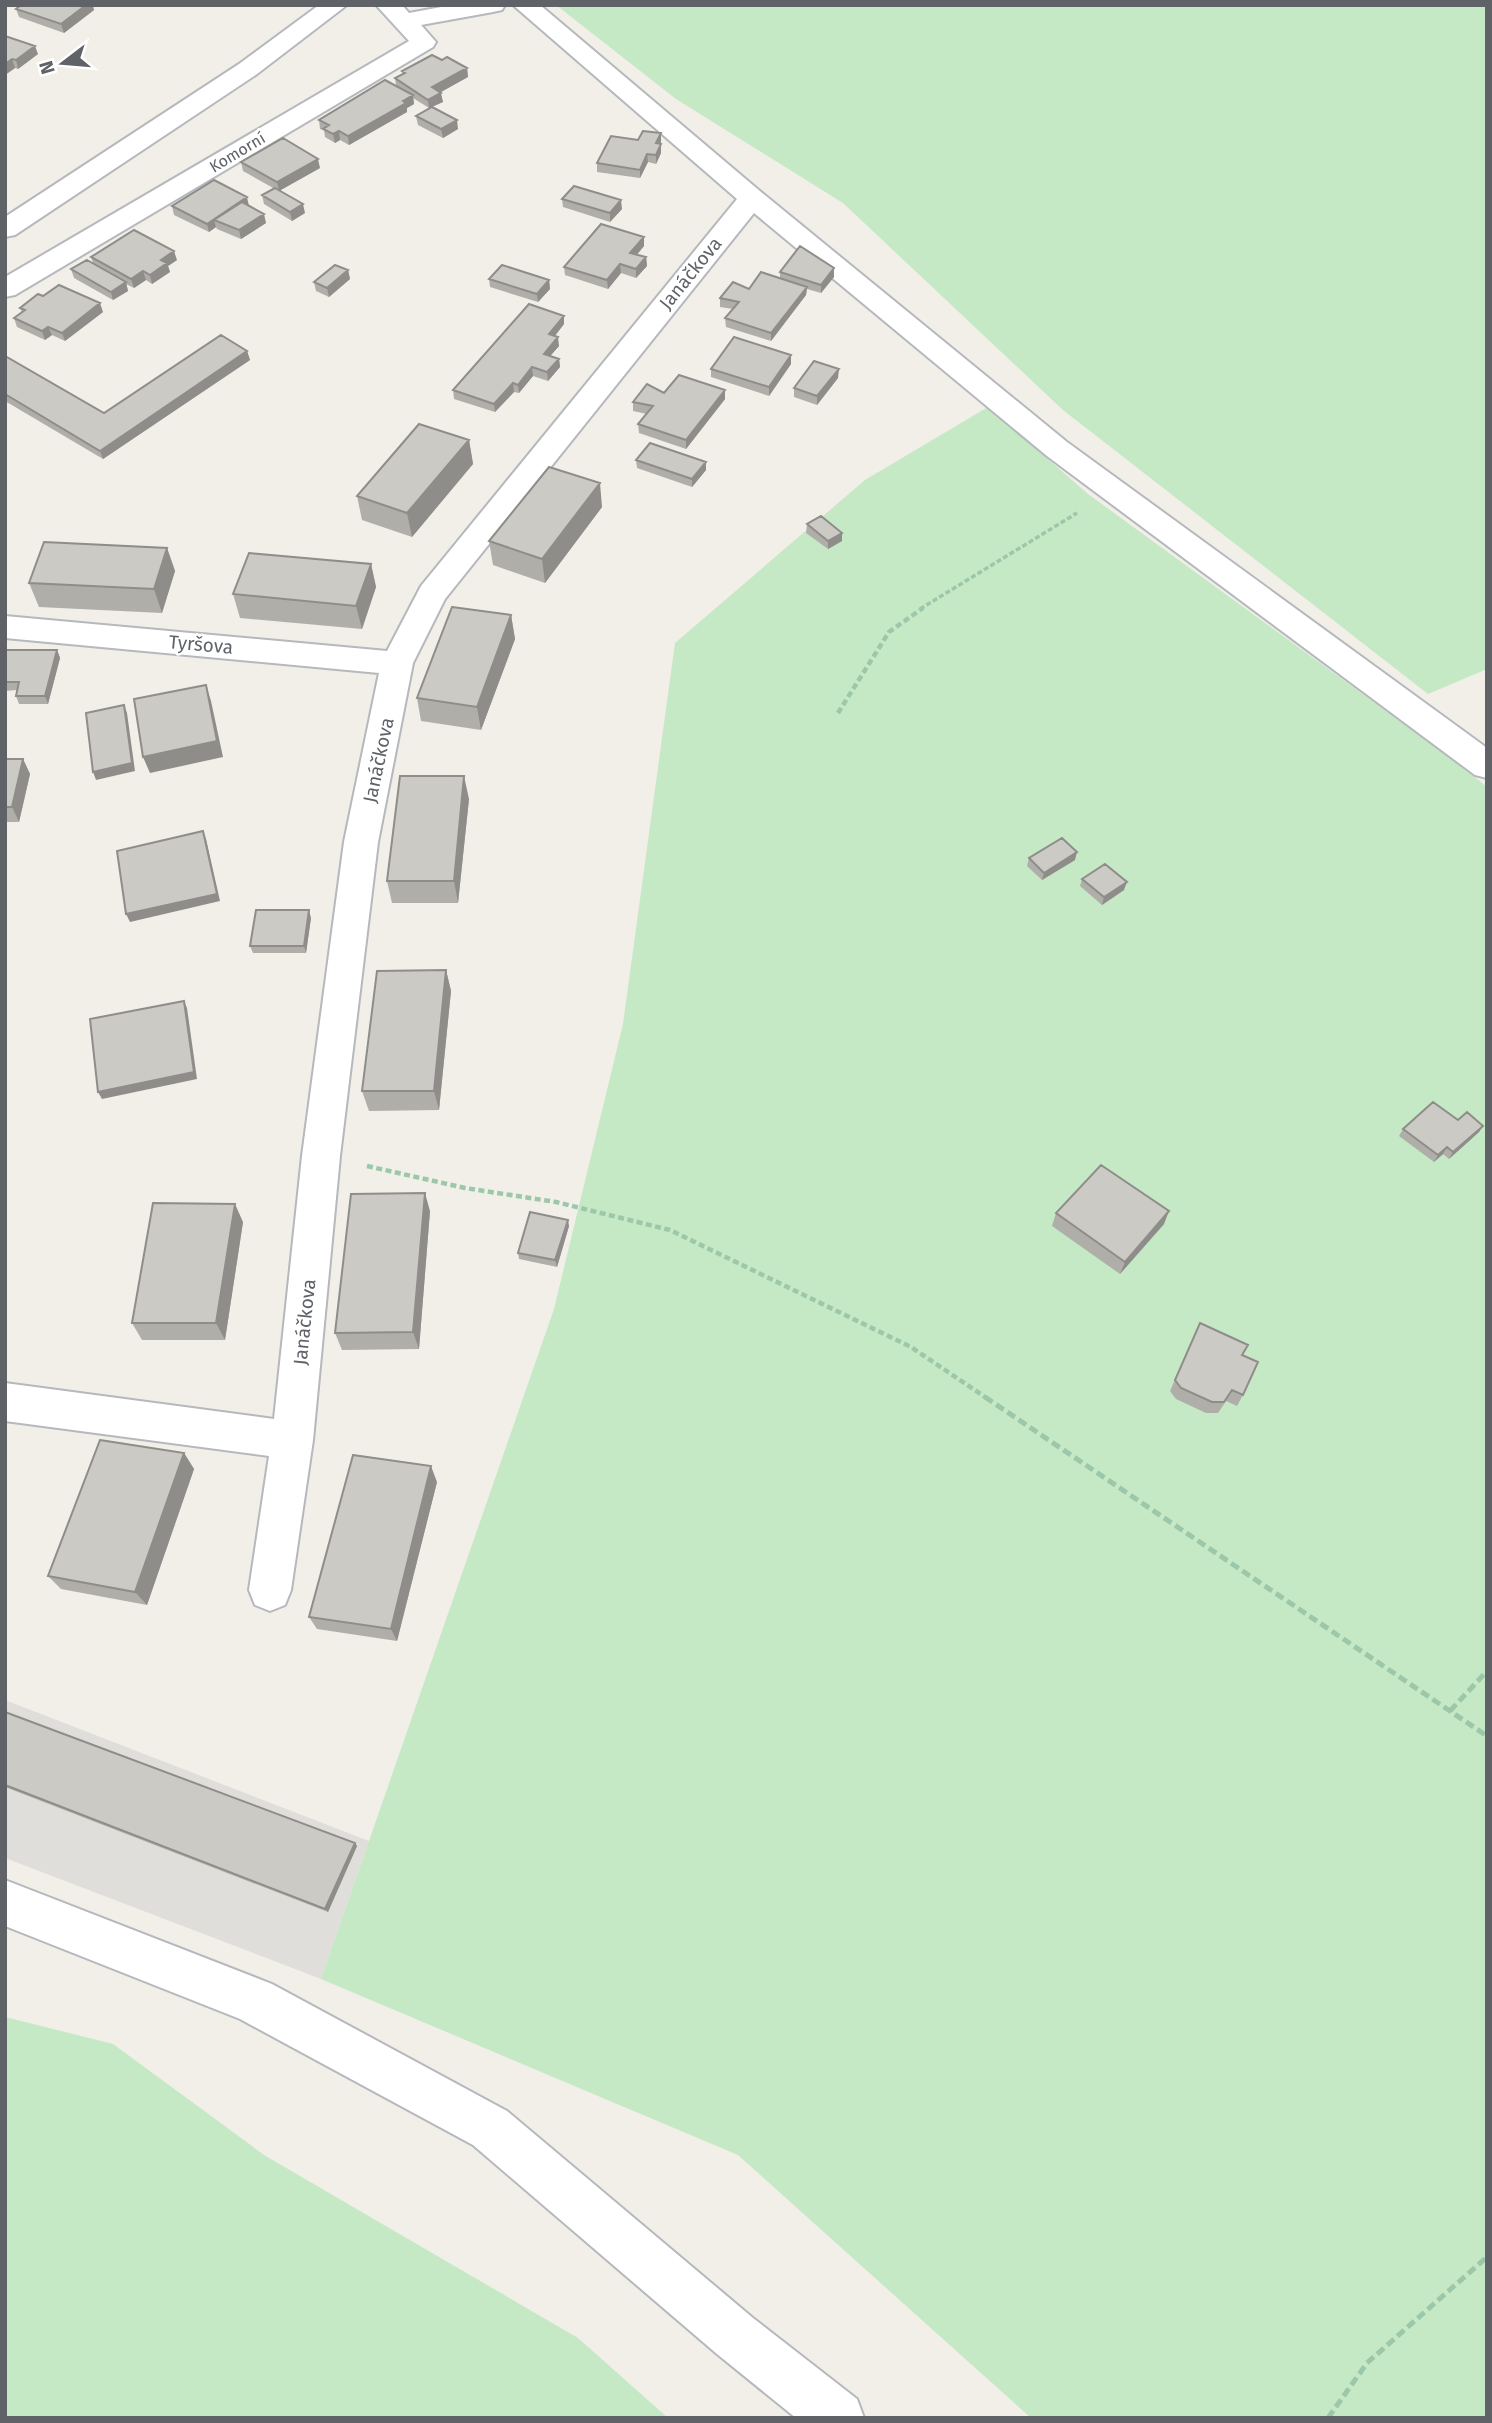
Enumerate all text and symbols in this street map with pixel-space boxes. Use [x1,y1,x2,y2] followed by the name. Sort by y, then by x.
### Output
[28,28,98,98] north arrow
[34,58,60,77] text: N
[206,128,269,176] street label: Komorní
[654,232,727,314] street label: Janáčkova
[168,630,234,659] street label: Tyršova
[358,715,399,805] street label: Janáčkova
[289,1278,320,1366] street label: Janáčkova

